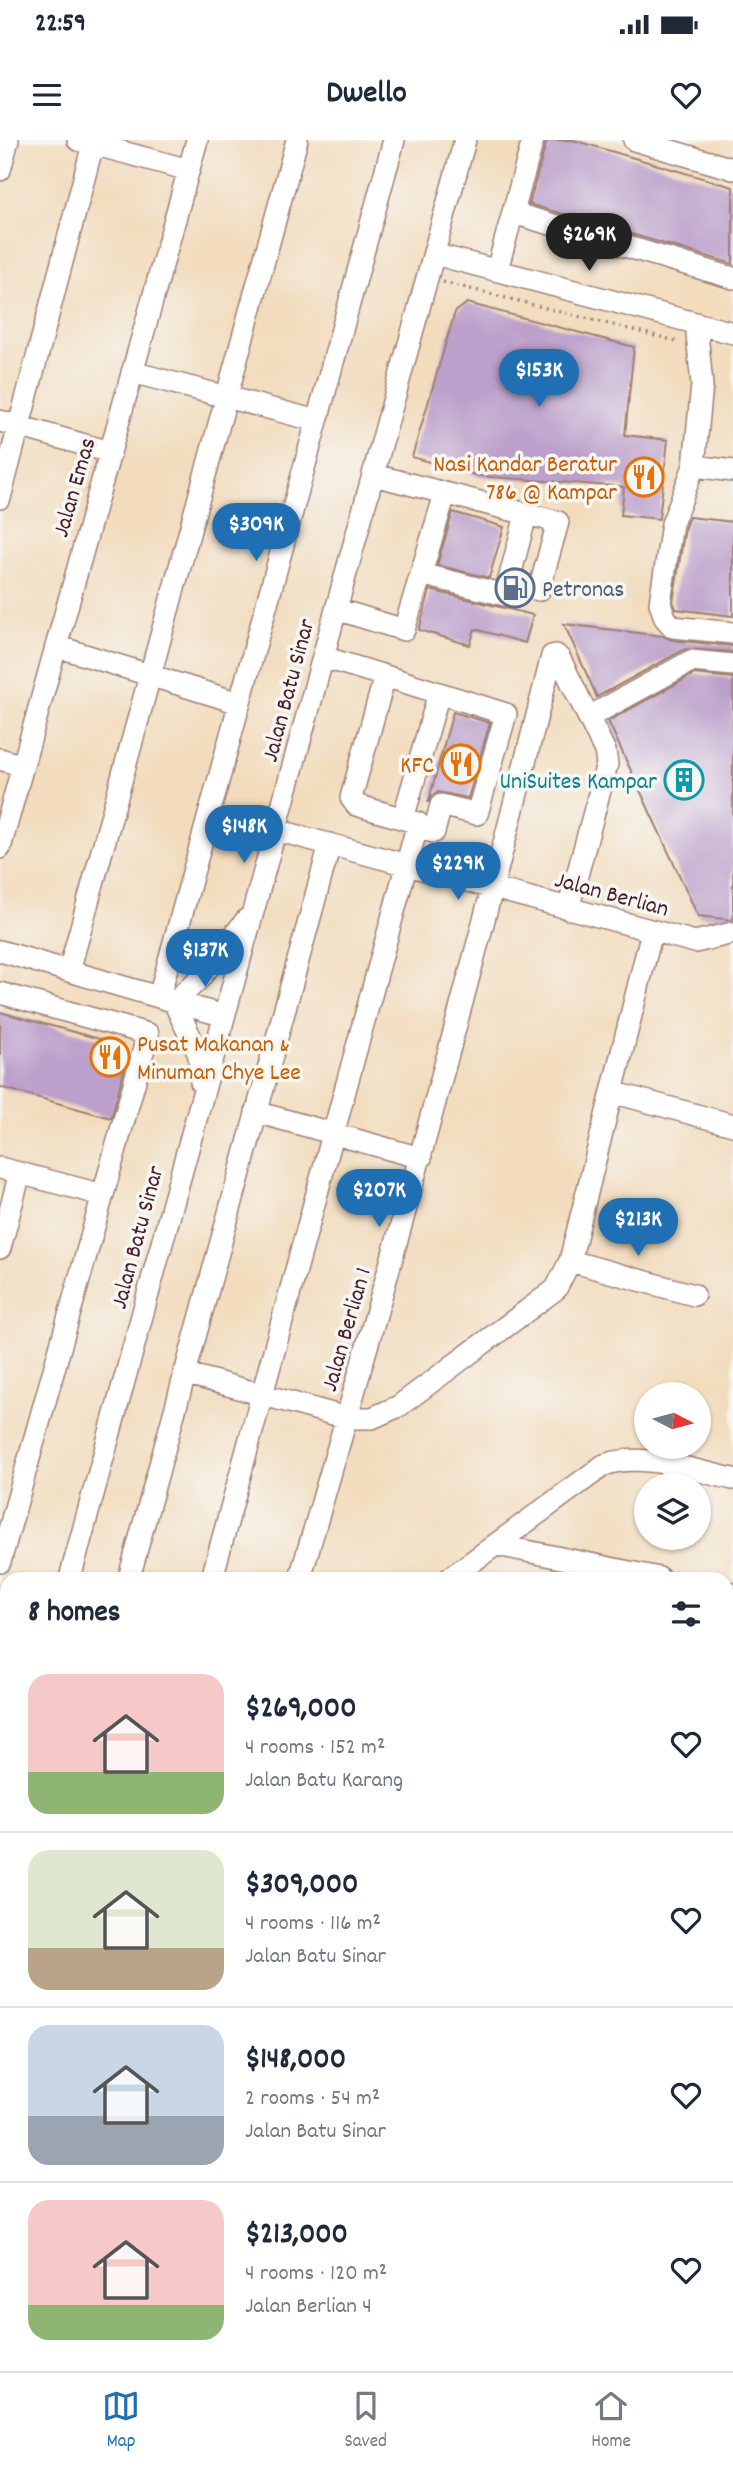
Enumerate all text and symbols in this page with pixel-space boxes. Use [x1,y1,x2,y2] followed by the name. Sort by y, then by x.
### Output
[35,6,86,43] text: 22:59
[326,72,407,118] text: Dwello
[28,76,66,114] icon: menu
[667,76,705,114] icon: heart
[540,214,638,273] pin: $269K
[562,219,616,252] text: $269K
[490,350,588,409] pin: $153K
[515,355,563,388] text: $153K
[45,434,106,542] street label: Jalan Emas
[433,449,617,511] place label: Nasi Kandar Beratur 786 @ Kampar
[623,456,665,498] restaurant icon: Nasi Kandar Beratur 786 @ Kampar
[207,504,305,563] pin: $309K
[228,509,284,542] text: $309K
[494,567,536,609] fuel station icon: Petronas
[542,574,624,608] place label: Petronas
[254,615,325,766] street label: Jalan Batu Sinar
[440,743,482,785] restaurant icon: KFC
[400,750,434,784] place label: KFC
[663,759,705,801] building icon: UniSuites Kampar
[500,766,657,800] place label: UniSuites Kampar
[195,806,293,865] pin: $148K
[221,811,267,844] text: $148K
[409,842,507,902] pin: $229K
[432,848,484,881] text: $229K
[550,864,672,927] street label: Jalan Berlian
[156,930,254,989] pin: $137K
[182,935,228,968] text: $137K
[137,1029,301,1091] place label: Pusat Makanan & Minuman Chye Lee
[89,1036,131,1078] restaurant icon: Pusat Makanan & Minuman Chye Lee
[103,1162,174,1313] street label: Jalan Batu Sinar
[330,1170,428,1229] pin: $207K
[352,1175,406,1208] text: $207K
[589,1198,687,1258] pin: $213K
[614,1204,662,1237] text: $213K
[314,1264,382,1396] street label: Jalan Berlian 1
[634,1382,710,1460] north arrow
[634,1382,711,1550] map controls
[634,1473,711,1550] button: layers
[28,1593,120,1636] text: 8 homes
[667,1595,705,1633] icon: filters
[245,1689,357,1732] text: $269,000
[84,1702,168,1786] icon: home
[667,1725,705,1763] icon: heart
[245,1732,385,1765] text: 4 rooms · 152 m²
[245,1765,403,1798] text: Jalan Batu Karang
[245,1865,358,1908] text: $309,000
[84,1878,168,1962] icon: home
[667,1901,705,1939] icon: heart
[245,1908,381,1941] text: 4 rooms · 116 m²
[245,1941,386,1974] text: Jalan Batu Sinar
[245,2040,346,2083] text: $148,000
[84,2053,168,2137] icon: home
[667,2076,705,2114] icon: heart
[245,2083,380,2116] text: 2 rooms · 54 m²
[245,2116,386,2149] text: Jalan Batu Sinar
[245,2215,348,2258] text: $213,000
[84,2228,168,2312] icon: home
[667,2251,705,2289] icon: heart
[245,2258,387,2291] text: 4 rooms · 120 m²
[245,2291,372,2324] text: Jalan Berlian 4
[102,2387,140,2456] tab: Map
[344,2387,387,2456] tab: Saved
[591,2387,631,2456] tab: Home

